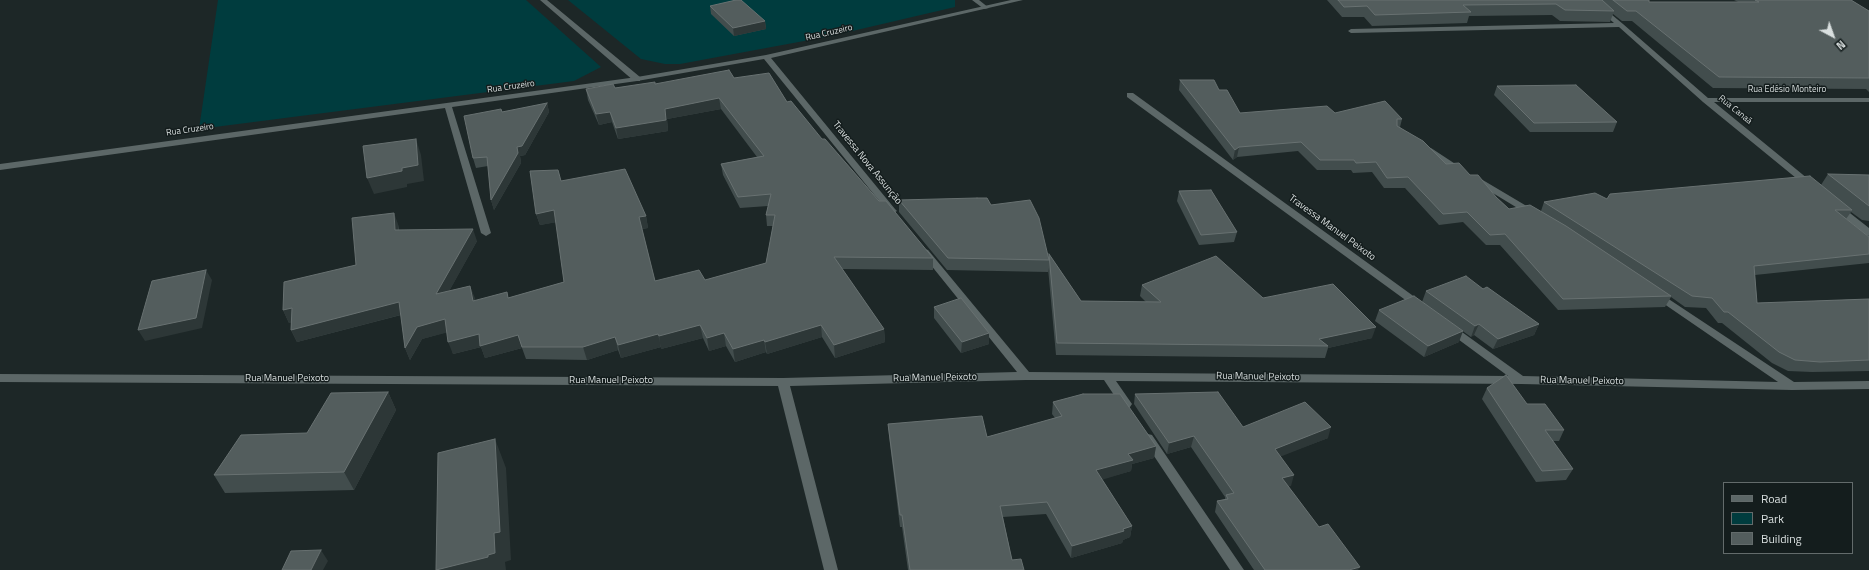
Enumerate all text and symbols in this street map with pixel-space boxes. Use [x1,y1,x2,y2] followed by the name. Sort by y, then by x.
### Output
[1813,16,1853,56] north arrow
[804,22,854,44] street label: Rua Cruzeiro
[1833,37,1849,54] text: N
[487,78,535,96] street label: Rua Cruzeiro
[1748,85,1826,95] street label: Rua Edésio Monteiro
[1716,93,1754,127] street label: Rua Canaã
[830,119,904,207] street label: Travessa Nova Assunção
[166,121,214,139] street label: Rua Cruzeiro
[1286,192,1378,264] street label: Travessa Manuel Peixoto
[1216,370,1300,384] street label: Rua Manuel Peixoto
[893,371,977,385] street label: Rua Manuel Peixoto
[245,373,329,385] street label: Rua Manuel Peixoto
[1540,374,1624,388] street label: Rua Manuel Peixoto
[569,375,653,387] street label: Rua Manuel Peixoto
[1723,482,1853,554] legend
[1761,489,1787,508] text: Road
[1761,509,1784,528] text: Park
[1761,529,1802,548] text: Building

